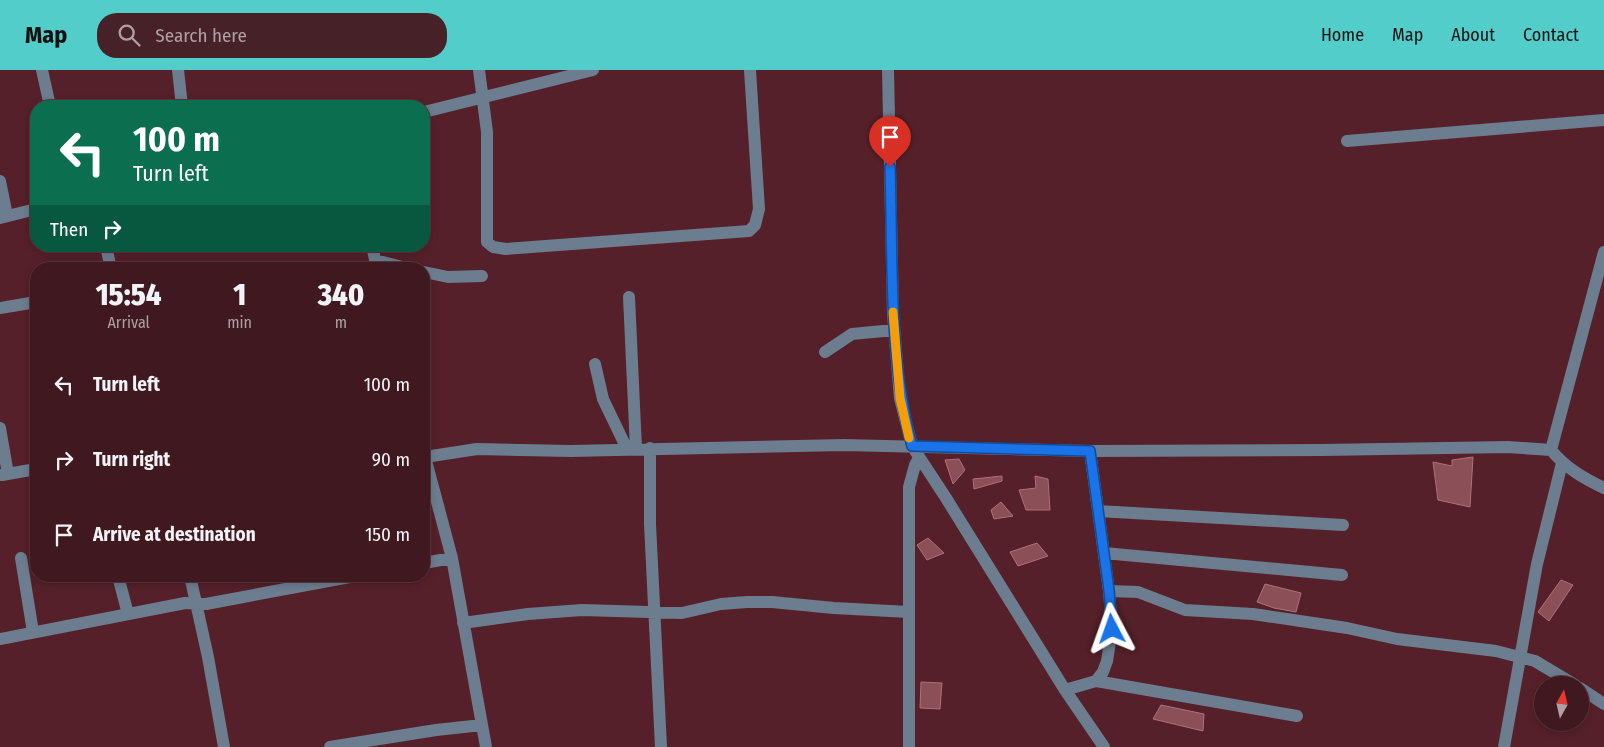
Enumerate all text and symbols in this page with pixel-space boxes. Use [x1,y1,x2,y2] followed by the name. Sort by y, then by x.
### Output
[97,13,447,58] search box
[25,21,67,49] text: Map
[115,21,143,49] icon: search
[155,24,247,47] text: Search here
[1321,24,1364,46] text: Home
[1392,24,1423,46] text: Map
[1451,24,1495,46] text: About
[1523,24,1579,46] text: Contact
[869,116,911,167] pin
[133,118,220,160] text: 100 m
[50,120,115,185] icon: left
[876,123,904,151] icon: arrive
[133,160,209,187] text: Turn left
[98,215,126,243] icon: right
[50,218,88,241] text: Then
[96,277,162,313] text: 15:54
[233,277,246,313] text: 1
[318,277,364,313] text: 340
[107,313,150,332] text: Arrival
[227,313,252,332] text: min
[335,313,347,332] text: m
[50,371,78,399] icon: left
[93,373,160,396] text: Turn left
[364,373,410,396] text: 100 m
[50,446,78,474] icon: right
[93,448,170,471] text: Turn right
[372,448,410,471] text: 90 m
[50,521,78,549] icon: arrive
[93,523,256,546] text: Arrive at destination
[365,523,410,546] text: 150 m
[1085,602,1137,654] position arrow
[1534,676,1589,731] north arrow
[1534,676,1589,731] map controls

